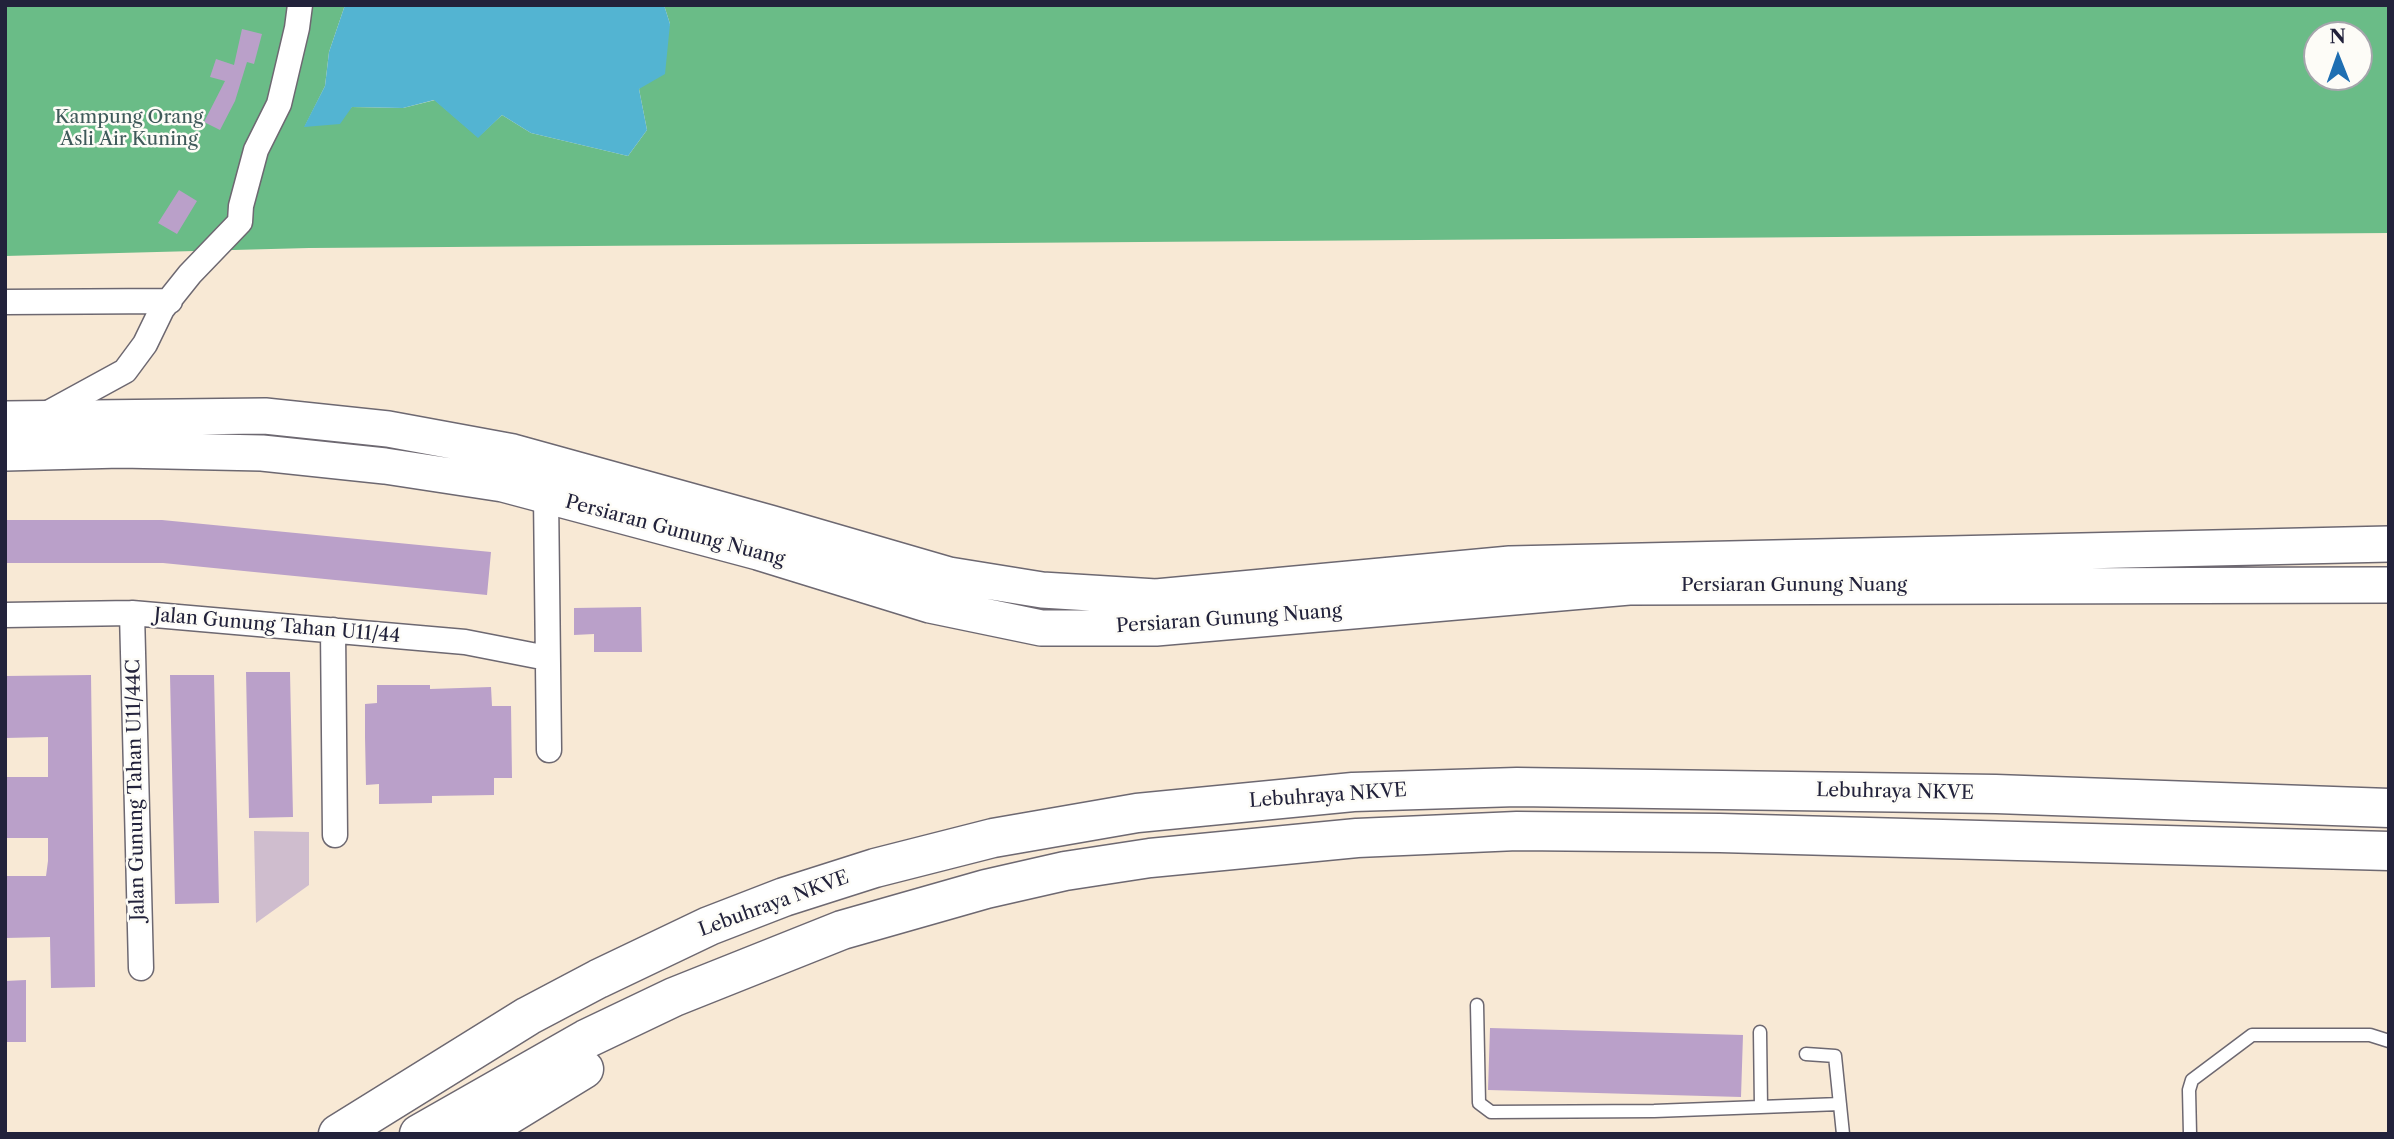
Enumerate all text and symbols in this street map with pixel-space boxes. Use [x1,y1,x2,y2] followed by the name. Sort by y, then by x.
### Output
[2303,21,2373,91] north arrow
[2329,25,2346,48] text: N
[55,107,203,151] park label: Kampung Orang Asli Air Kuning
[563,491,787,571] street label: Persiaran Gunung Nuang
[1681,575,1907,597] street label: Persiaran Gunung Nuang
[1115,600,1343,638] street label: Persiaran Gunung Nuang
[153,604,401,648] street label: Jalan Gunung Tahan U11/44
[122,659,150,921] street label: Jalan Gunung Tahan U11/44C
[1248,779,1408,813] street label: Lebuhraya NKVE
[1816,779,1974,805] street label: Lebuhraya NKVE
[696,866,852,942] street label: Lebuhraya NKVE

